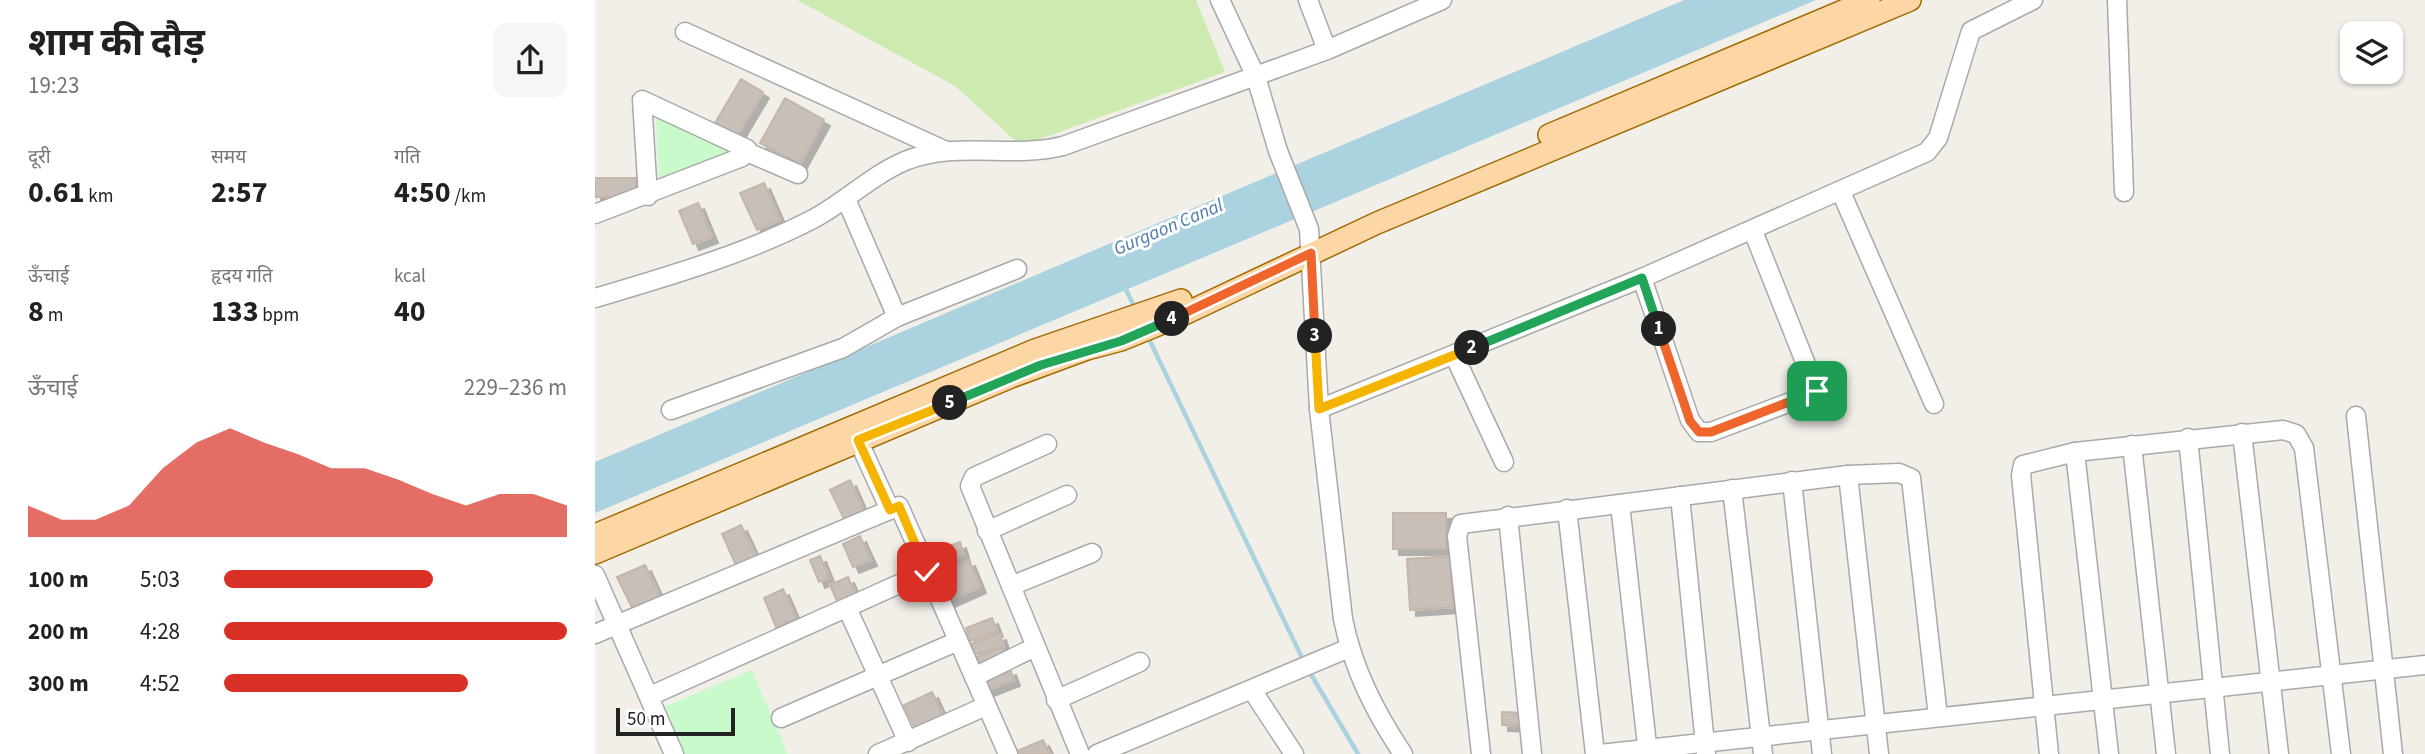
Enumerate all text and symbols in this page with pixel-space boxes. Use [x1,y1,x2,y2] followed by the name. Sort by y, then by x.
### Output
[28,16,205,70] text: शाम की दौड़
[2340,21,2403,84] map controls
[2340,21,2403,84] button: layers
[493,23,567,97] button: share
[28,69,79,102] text: 19:23
[28,144,51,171] text: दूरी
[211,144,246,171] text: समय
[394,144,420,171] text: गति
[28,171,85,214] text: 0.61
[211,171,268,214] text: 2:57
[394,171,451,214] text: 4:50
[85,183,114,210] text: km
[451,183,486,210] text: /km
[1110,192,1228,263] water label: Gurgaon Canal
[28,263,69,290] text: ऊँचाई
[211,263,273,290] text: हृदय गति
[394,263,426,290] text: kcal
[28,290,44,333] text: 8
[211,290,259,333] text: 133
[394,290,426,333] text: 40
[44,302,63,329] text: m
[259,302,299,329] text: bpm
[1155,302,1189,336] pin: 4
[1166,305,1177,332] text: 4
[1641,312,1677,346] pin: 1
[1653,315,1664,342] text: 1
[1297,318,1333,354] pin: 3
[1309,322,1320,349] text: 3
[1455,330,1489,366] pin: 2
[1466,334,1477,361] text: 2
[1787,361,1847,421] pin
[28,371,78,404] text: ऊँचाई
[464,371,567,404] text: 229–236 m
[1798,372,1836,410] icon: arrive
[933,386,967,420] pin: 5
[944,389,955,416] text: 5
[897,542,957,602] pin
[908,553,946,591] icon: check
[28,563,89,596] text: 100 m
[140,563,180,596] text: 5:03
[28,615,89,648] text: 200 m
[140,615,180,648] text: 4:28
[28,667,89,700] text: 300 m
[140,667,180,700] text: 4:52
[616,705,735,737] scale bar
[627,706,665,733] text: 50 m

